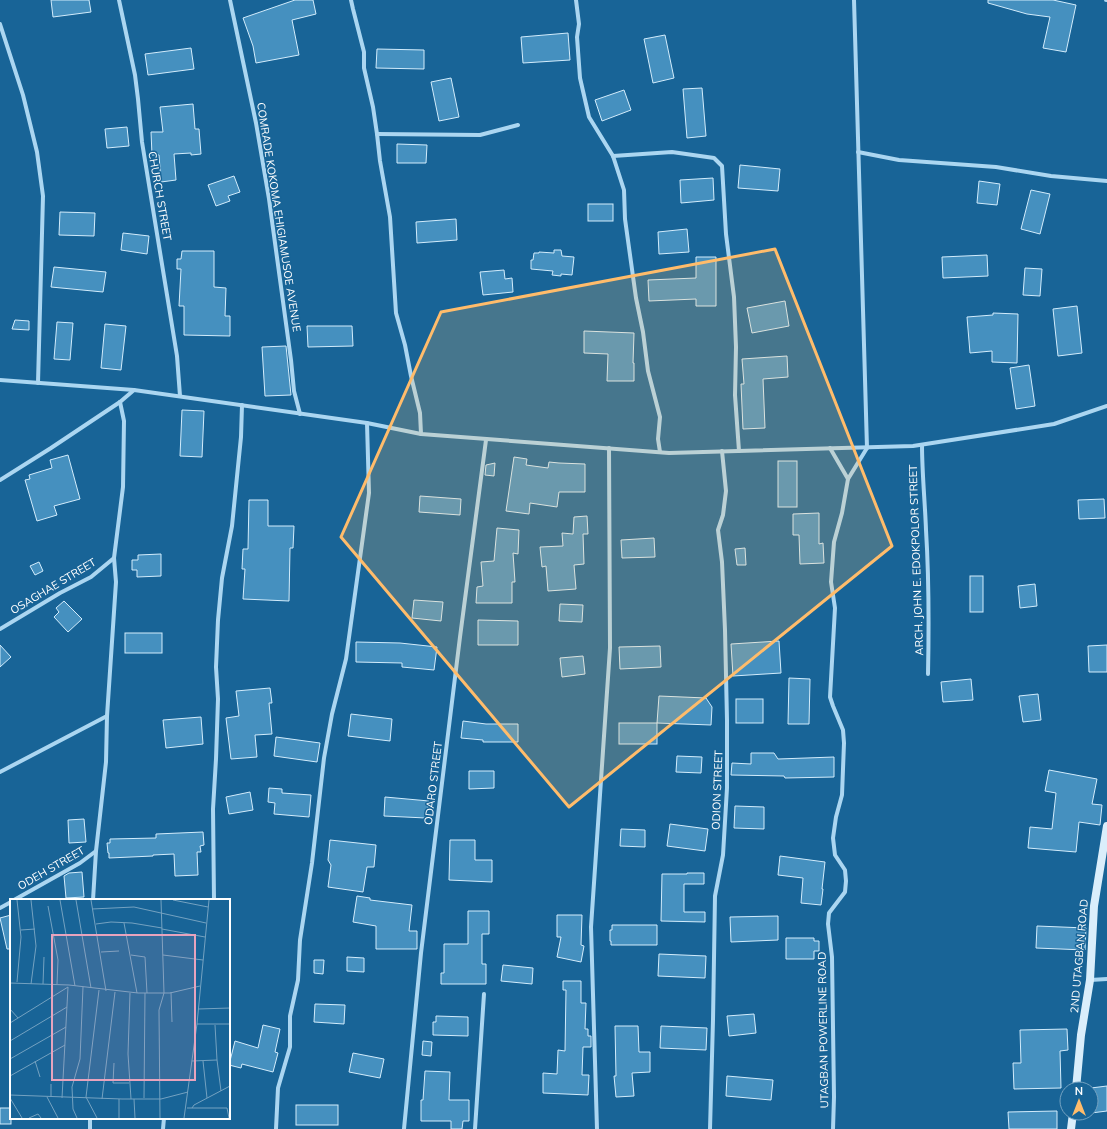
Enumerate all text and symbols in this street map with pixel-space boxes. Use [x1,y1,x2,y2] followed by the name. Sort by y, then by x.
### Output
[254,101,304,333] street label: COMRADE KOKOMA EHIGIAMUSOE AVENUE
[145,150,175,242] street label: CHURCH STREET
[906,464,926,656] street label: ARCH. JOHN E. EDOKPOLOR STREET
[8,555,99,617] street label: OSAGHAE STREET
[421,740,445,826] street label: ODARO STREET
[709,750,725,830] street label: ODION STREET
[15,843,87,893] street label: ODEH STREET
[1067,898,1091,1014] street label: 2ND UTAGBAN ROAD
[10,899,230,1119] inset map
[815,952,831,1108] street label: UTAGBAN POWERLINE ROAD
[1059,1081,1099,1121] north arrow
[1075,1084,1083,1098] text: N

